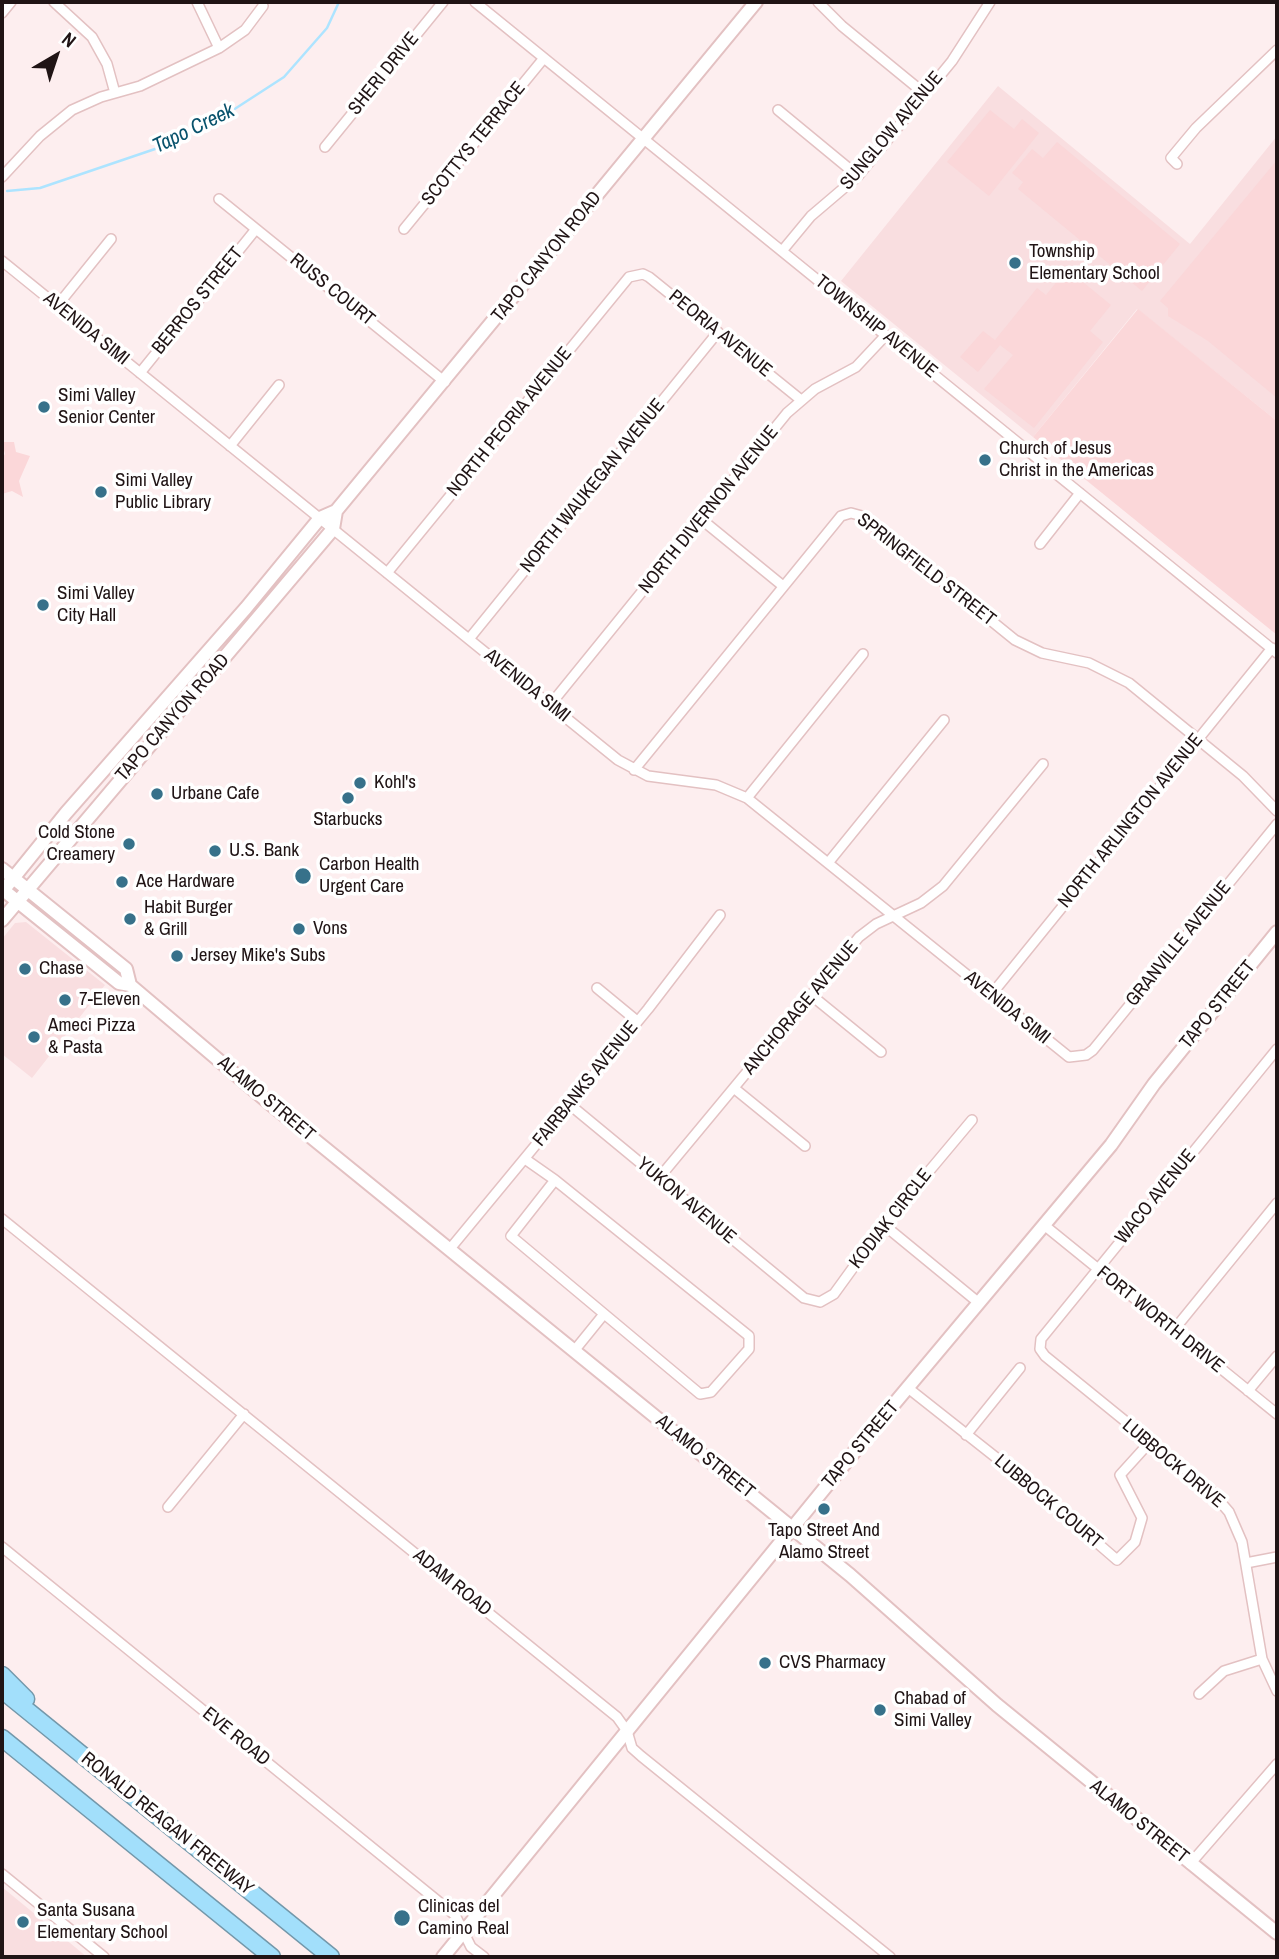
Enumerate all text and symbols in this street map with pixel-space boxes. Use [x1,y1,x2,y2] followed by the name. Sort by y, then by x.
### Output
[21,21,91,91] north arrow
[57,26,82,53] text: N
[344,28,424,120] street label: SHERI DRIVE
[836,67,948,195] street label: SUNGLOW AVENUE
[417,78,531,210] street label: SCOTTYS TERRACE
[149,98,239,160] water label: Tapo Creek
[487,187,607,327] street label: TAPO CANYON ROAD
[1029,241,1160,285] place label: Township Elementary School
[148,243,248,359] street label: BERROS STREET
[285,249,379,331] street label: RUSS COURT
[1007,255,1023,271] marker: Township Elementary School
[810,271,942,383] street label: TOWNSHIP AVENUE
[664,285,776,383] street label: PEORIA AVENUE
[39,288,133,370] street label: AVENIDA SIMI
[443,343,577,501] street label: NORTH PEORIA AVENUE
[58,385,155,429] place label: Simi Valley Senior Center
[516,394,670,578] street label: NORTH WAUKEGAN AVENUE
[36,399,52,415] marker: Simi Valley Senior Center
[634,422,784,598] street label: NORTH DIVERNON AVENUE
[999,438,1154,482] place label: Church of Jesus Christ in the Americas
[977,452,993,468] marker: Church of Jesus Christ in the Americas
[115,470,211,514] place label: Simi Valley Public Library
[93,484,109,500] marker: Simi Valley Public Library
[852,509,1000,631] street label: SPRINGFIELD STREET
[57,583,135,627] place label: Simi Valley City Hall
[35,597,51,613] marker: Simi Valley City Hall
[480,645,574,727] street label: AVENIDA SIMI
[111,650,235,786] street label: TAPO CANYON ROAD
[1054,729,1208,913] street label: NORTH ARLINGTON AVENUE
[374,772,416,794] place label: Kohl's
[352,775,368,791] marker: Kohl's
[171,783,259,805] place label: Urbane Cafe
[149,786,165,802] marker: Urbane Cafe
[340,790,356,806] marker: Starbucks
[313,809,383,831] place label: Starbucks
[38,822,115,866] place label: Cold Stone Creamery
[121,836,137,852] marker: Cold Stone Creamery
[229,840,299,862] place label: U.S. Bank
[207,843,223,859] marker: U.S. Bank
[319,854,419,898] place label: Carbon Health Urgent Care
[293,866,313,886] marker: Carbon Health Urgent Care
[136,871,235,893] place label: Ace Hardware
[114,874,130,890] marker: Ace Hardware
[1121,877,1237,1011] street label: GRANVILLE AVENUE
[144,897,232,941] place label: Habit Burger & Grill
[122,911,138,927] marker: Habit Burger & Grill
[313,918,348,940] place label: Vons
[291,921,307,937] marker: Vons
[738,936,864,1080] street label: ANCHORAGE AVENUE
[191,945,326,967] place label: Jersey Mike's Subs
[169,948,185,964] marker: Jersey Mike's Subs
[1175,956,1261,1054] street label: TAPO STREET
[39,958,84,980] place label: Chase
[17,961,33,977] marker: Chase
[960,967,1054,1049] street label: AVENIDA SIMI
[79,989,140,1011] place label: 7-Eleven
[57,992,73,1008] marker: 7-Eleven
[48,1015,135,1059] place label: Ameci Pizza & Pasta
[528,1017,644,1151] street label: FAIRBANKS AVENUE
[26,1029,42,1045] marker: Ameci Pizza & Pasta
[213,1052,319,1146] street label: ALAMO STREET
[1111,1145,1201,1249] street label: WACO AVENUE
[632,1153,740,1249] street label: YUKON AVENUE
[845,1165,937,1273] street label: KODIAK CIRCLE
[1092,1262,1228,1378] street label: FORT WORTH DRIVE
[818,1397,904,1493] street label: TAPO STREET
[651,1410,759,1504] street label: ALAMO STREET
[1117,1415,1229,1513] street label: LUBBOCK DRIVE
[989,1450,1107,1554] street label: LUBBOCK COURT
[816,1501,832,1517] marker: Tapo Street And Alamo Street
[768,1520,880,1564] place label: Tapo Street And Alamo Street
[408,1544,496,1622] street label: ADAM ROAD
[779,1652,885,1674] place label: CVS Pharmacy
[757,1655,773,1671] marker: CVS Pharmacy
[894,1688,972,1732] place label: Chabad of Simi Valley
[872,1702,888,1718] marker: Chabad of Simi Valley
[198,1703,274,1771] street label: EVE ROAD
[76,1748,258,1900] street label: RONALD REAGAN FREEWAY
[1085,1775,1193,1869] street label: ALAMO STREET
[418,1896,509,1940] place label: Clinicas del Camino Real
[37,1900,168,1944] place label: Santa Susana Elementary School
[392,1908,412,1928] marker: Clinicas del Camino Real
[15,1914,31,1930] marker: Santa Susana Elementary School

